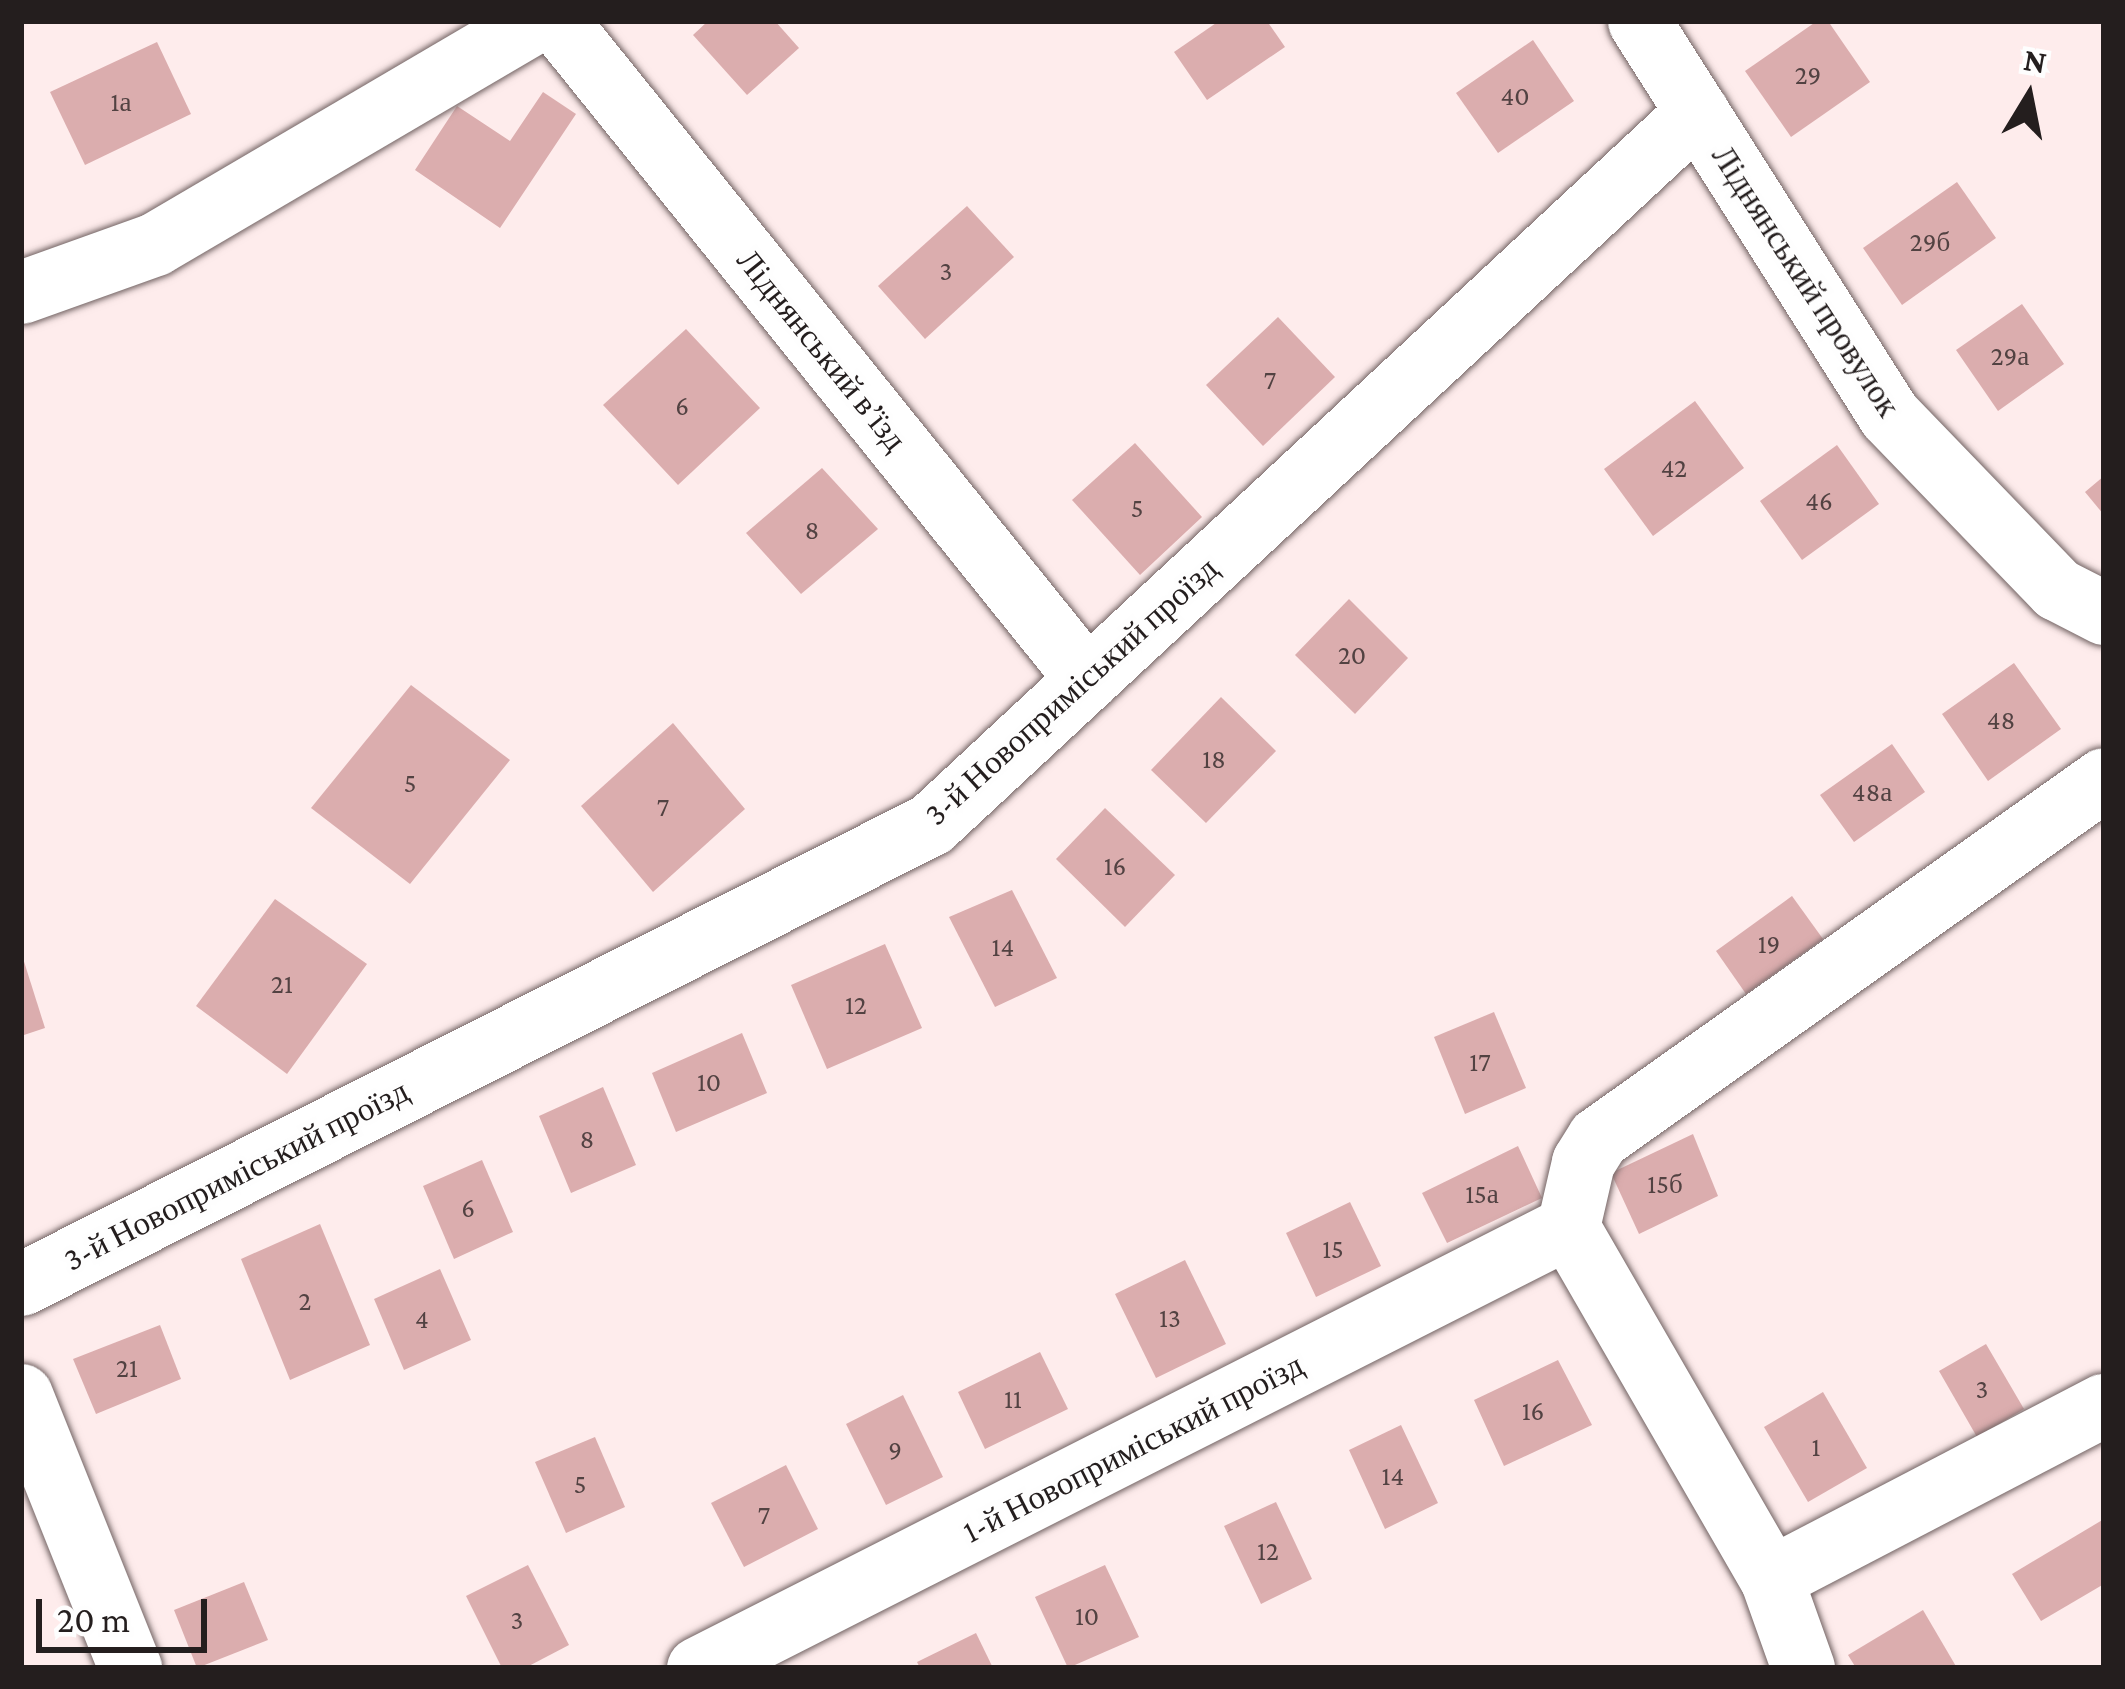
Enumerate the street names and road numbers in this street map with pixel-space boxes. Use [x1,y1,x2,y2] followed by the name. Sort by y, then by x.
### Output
[1704,138,1908,424] street label: Ліднянський провулок
[729,241,915,459] street label: Ліднянський в’їзд
[916,549,1226,833] street label: 3-й Новоприміський проїзд
[57,1071,415,1279] street label: 3-й Новоприміський проїзд
[956,1345,1310,1551] street label: 1-й Новоприміський проїзд

